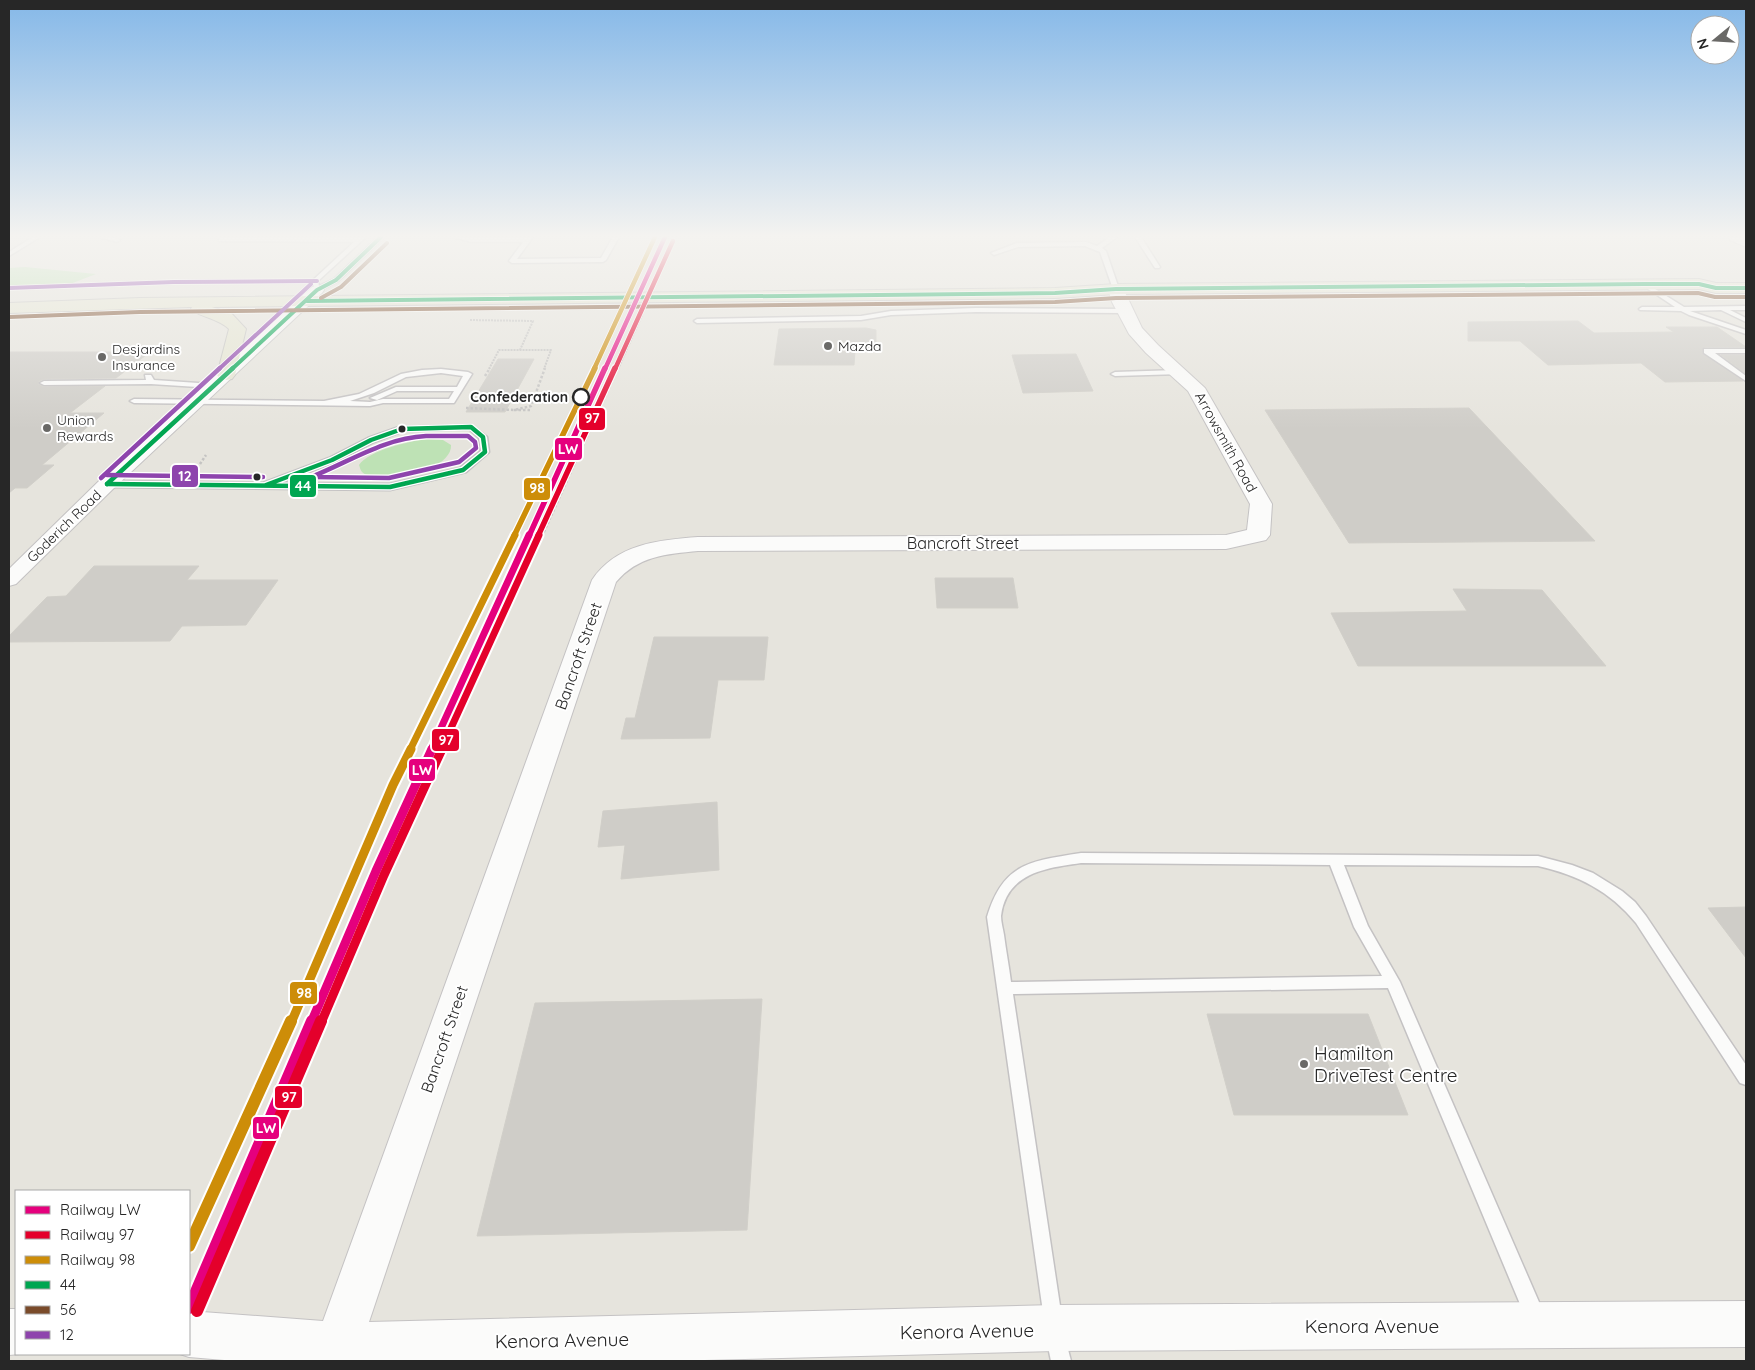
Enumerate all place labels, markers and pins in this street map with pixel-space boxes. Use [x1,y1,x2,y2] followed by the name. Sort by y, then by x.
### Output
[838,337,882,355] place label: Mazda
[112,340,180,374] place label: Desjardins Insurance
[822,340,834,352] marker: Mazda
[96,351,108,363] marker: Desjardins Insurance
[470,388,568,406] place label: Confederation
[572,388,590,406] marker: Confederation
[57,411,113,445] place label: Union Rewards
[41,422,53,434] marker: Union Rewards
[397,424,407,434] unlabelled marker
[252,472,262,482] unlabelled marker
[1314,1041,1458,1087] place label: Hamilton DriveTest Centre
[1298,1058,1310,1070] marker: Hamilton DriveTest Centre

